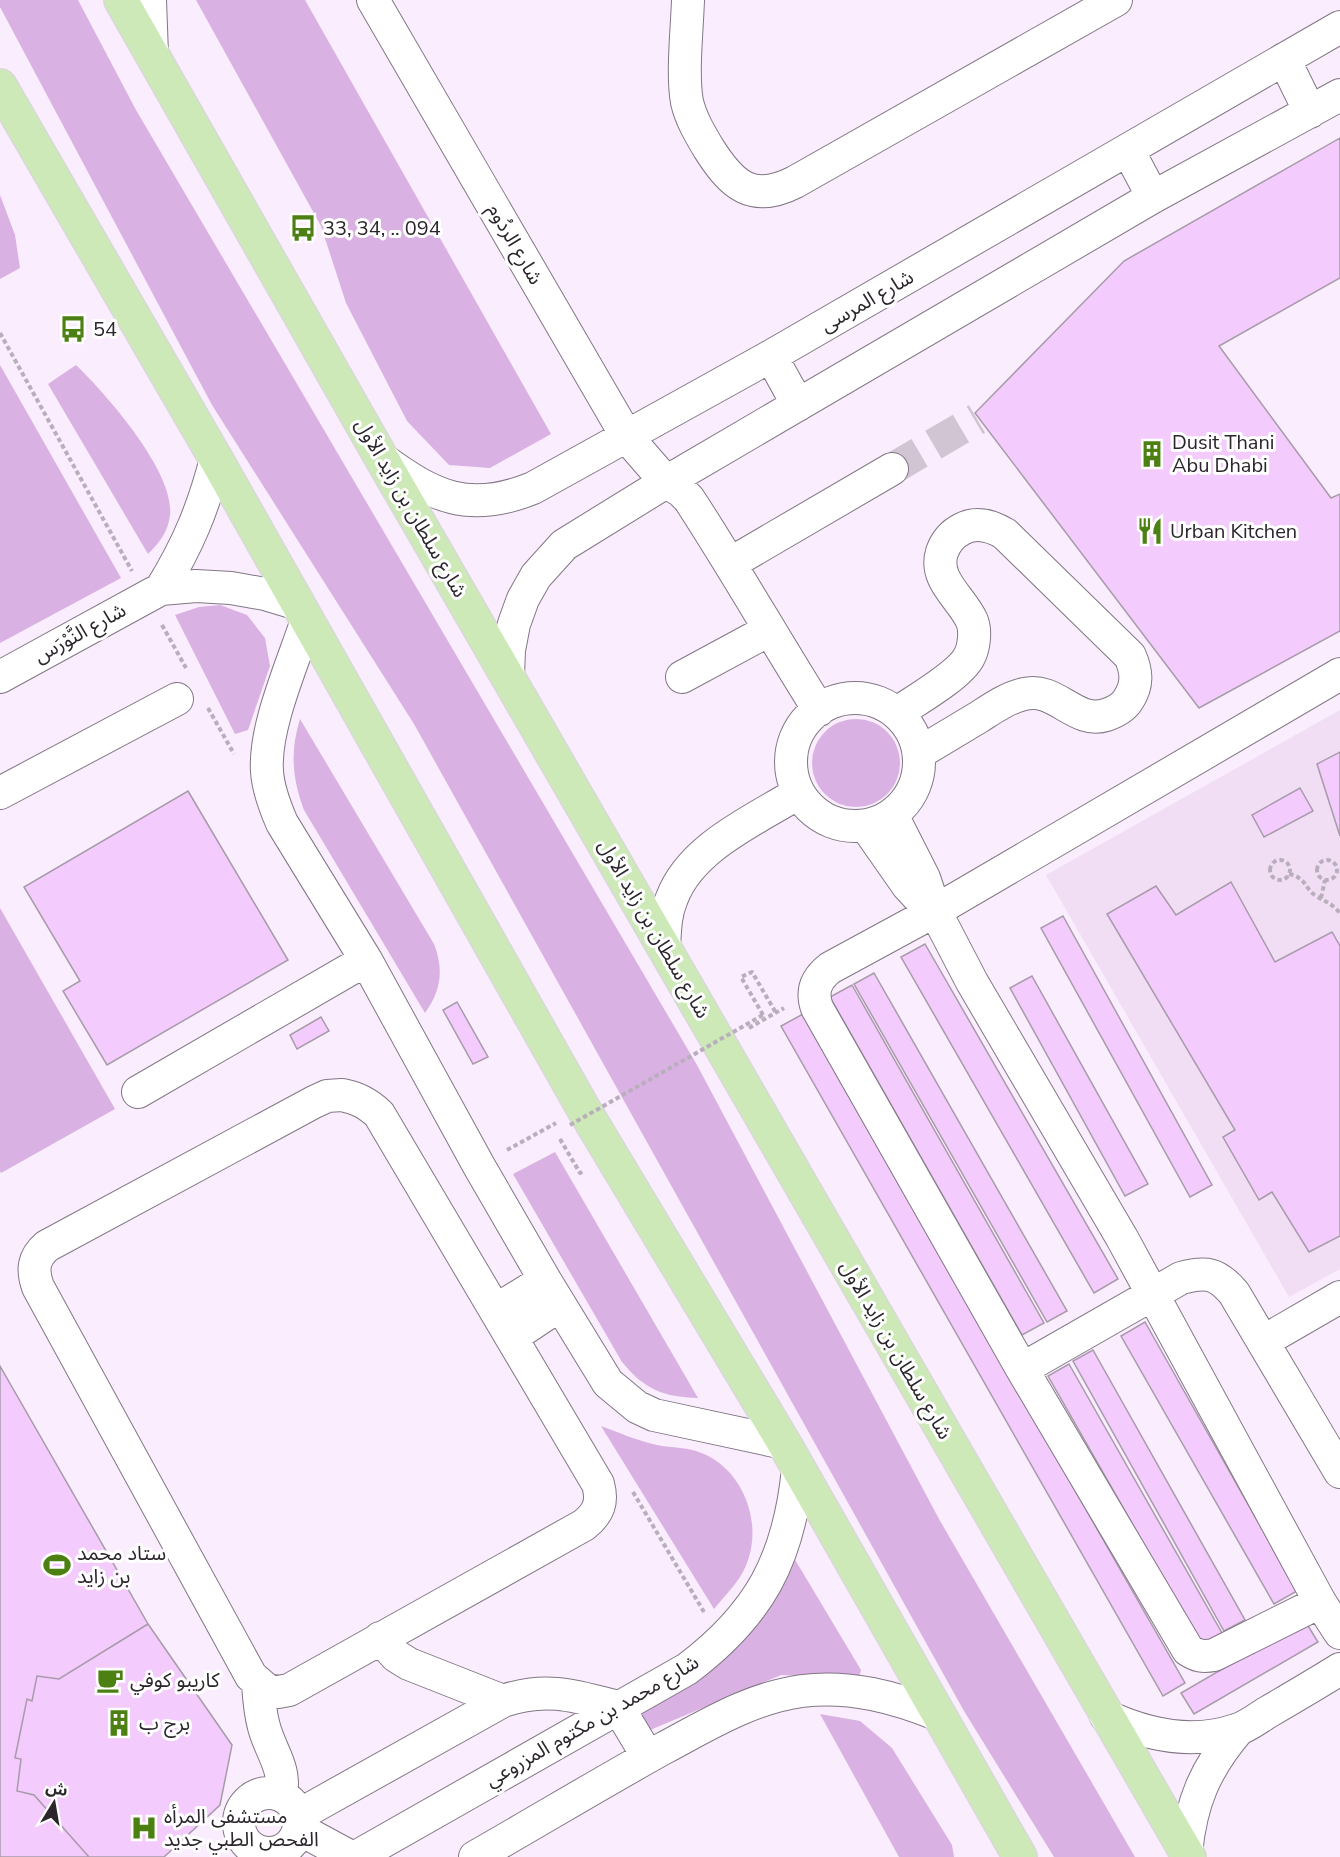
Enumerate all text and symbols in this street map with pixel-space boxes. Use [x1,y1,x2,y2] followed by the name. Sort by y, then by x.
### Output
[480,198,549,290] street label: شارع الردُوم
[288,213,318,243] bus stop icon: 33, 34, .. 094
[323,215,441,242] place label: 33, 34, .. 094
[815,263,919,339] street label: شارع المرسى
[58,314,88,344] bus stop icon: 54
[93,316,117,343] place label: 54
[348,414,473,603] street label: شارع سلطان بن زايد الأول
[1172,429,1274,479] place label: Dusit Thani Abu Dhabi
[1137,439,1167,469] building icon: Dusit Thani Abu Dhabi
[1135,516,1165,546] restaurant icon: Urban Kitchen
[1170,518,1297,545] place label: Urban Kitchen
[29,597,131,670] street label: شارع النَّوْرَس
[591,835,716,1024] street label: شارع سلطان بن زايد الأول
[833,1256,958,1445] street label: شارع سلطان بن زايد الأول
[77,1540,166,1590] place label: ستاد محمد بن زايد
[42,1550,72,1580] sports icon: ستاد محمد بن زايد
[480,1649,705,1795] street label: شارع محمد بن مكتوم المزروعي
[95,1665,125,1695] cafe icon: كاريبو كوفي
[130,1667,220,1695] place label: كاريبو كوفي
[104,1708,134,1738] building icon: برج ب
[139,1710,190,1738] place label: برج ب
[24,1773,84,1833] north arrow
[44,1776,70,1802] text: ش
[164,1803,319,1854] place label: مستشفى المرأه الفحص الطبي جديد
[129,1813,159,1843] hospital icon: مستشفى المرأه الفحص الطبي جديد

